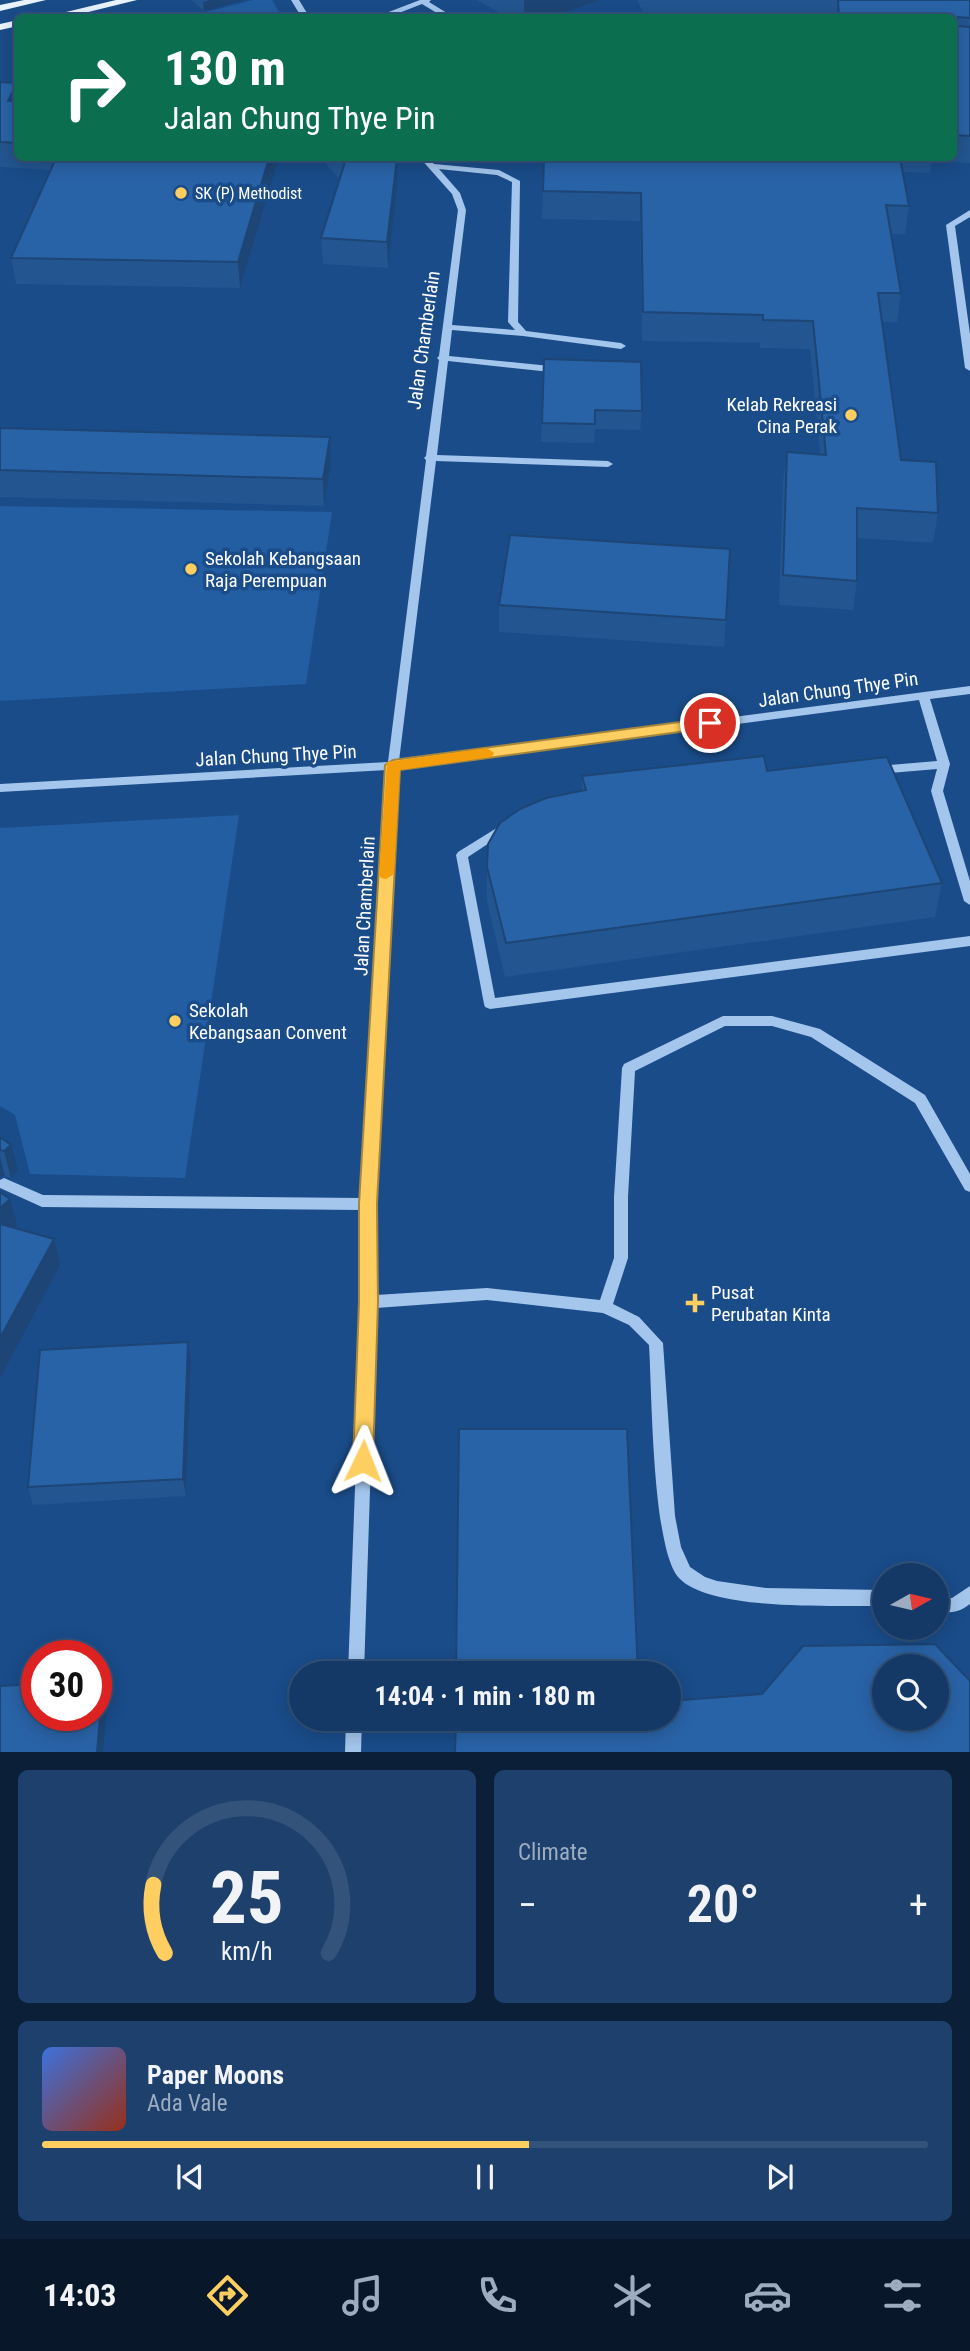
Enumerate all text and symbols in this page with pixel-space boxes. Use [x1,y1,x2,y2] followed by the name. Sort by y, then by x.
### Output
[164,40,286,97] text: 130 m
[49,42,140,133] icon: right
[164,99,436,137] text: Jalan Chung Thye Pin
[195,184,302,203] place label: SK (P) Methodist
[173,185,189,201] marker: SK (P) Methodist
[402,269,445,411] street label: Jalan Chamberlain
[727,393,837,438] place label: Kelab Rekreasi Cina Perak
[843,407,859,423] marker: Kelab Rekreasi Cina Perak
[205,547,361,592] place label: Sekolah Kebangsaan Raja Perempuan
[183,561,199,577] marker: Sekolah Kebangsaan Raja Perempuan
[757,667,920,712] street label: Jalan Chung Thye Pin
[680,693,740,753] pin
[691,704,729,742] icon: arrive
[195,740,357,771] street label: Jalan Chung Thye Pin
[349,836,380,976] street label: Jalan Chamberlain
[189,999,347,1044] place label: Sekolah Kebangsaan Convent
[167,1013,183,1029] marker: Sekolah Kebangsaan Convent
[711,1281,831,1326] place label: Pusat Perubatan Kinta
[685,1293,705,1313] marker: Pusat Perubatan Kinta
[326,1424,400,1498] position arrow
[872,1563,948,1640] north arrow
[872,1563,949,1731] map controls
[21,1640,112,1731] speed limit sign: 30
[872,1654,949,1731] button: search
[375,1681,595,1711] text: 14:04 · 1 min · 180 m
[518,1839,588,1866] text: Climate
[210,1855,284,1941] text: 25
[687,1874,759,1935] text: 20°
[518,1883,537,1927] text: −
[909,1883,928,1927] text: +
[221,1936,273,1965] text: km/h
[147,2060,284,2090] text: Paper Moons
[147,2090,227,2117] text: Ada Vale
[171,2158,209,2196] icon: previous
[466,2158,504,2196] icon: pause
[761,2158,799,2196] icon: next
[203,2271,252,2320] icon: directions
[338,2271,387,2320] icon: music
[473,2271,522,2320] icon: phone
[608,2271,657,2320] icon: climate
[743,2271,792,2320] icon: car
[878,2271,927,2320] icon: filters
[43,2276,116,2314] text: 14:03

